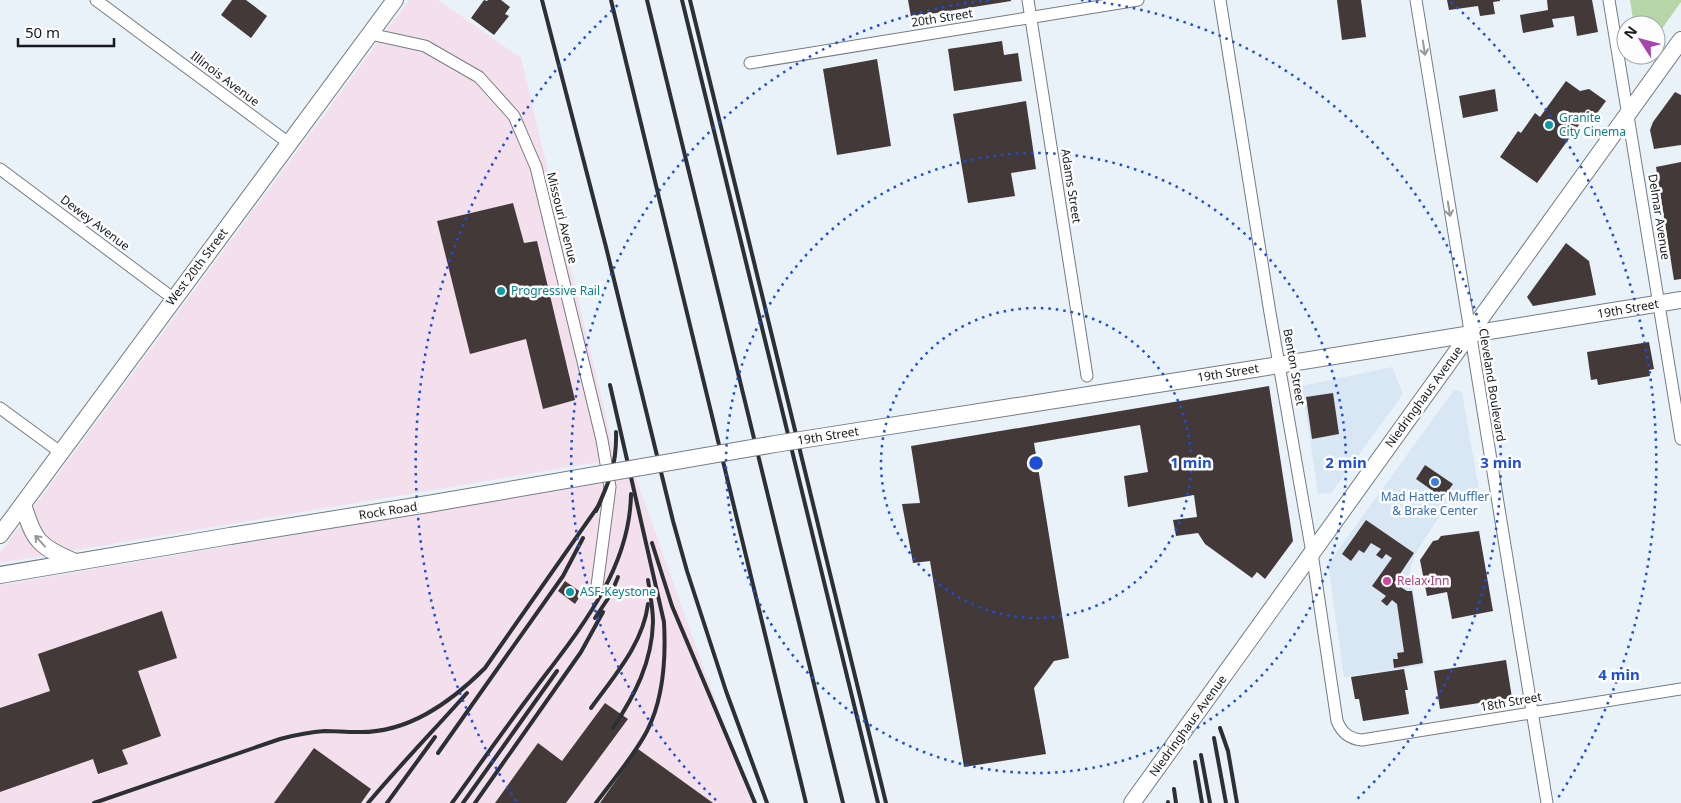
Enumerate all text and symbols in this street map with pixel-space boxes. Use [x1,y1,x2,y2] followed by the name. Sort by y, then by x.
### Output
[910,4,975,31] street label: 20th Street
[18,15,114,47] scale bar
[1616,15,1666,65] north arrow
[25,22,60,42] text: 50 m
[1619,22,1641,42] text: N
[1419,40,1429,56] one-way arrow
[187,47,263,110] street label: Illinois Avenue
[1559,109,1626,140] place label: Granite City Cinema
[1543,119,1555,131] marker: Granite City Cinema
[1057,147,1086,225] street label: Adams Street
[543,170,582,265] street label: Missouri Avenue
[1644,173,1675,261] street label: Delmar Avenue
[57,191,134,254] street label: Dewey Avenue
[1445,200,1455,216] one-way arrow
[162,224,232,309] street label: West 20th Street
[511,282,600,299] place label: Progressive Rail
[495,285,507,297] marker: Progressive Rail
[1596,295,1661,322] street label: 19th Street
[1279,327,1310,407] street label: Benton Street
[1475,327,1510,443] street label: Cleveland Boulevard
[1381,342,1466,451] street label: Niedringhaus Avenue
[1196,359,1261,386] street label: 19th Street
[796,422,861,449] street label: 19th Street
[1170,452,1212,472] text: 1 min
[1325,452,1367,472] text: 2 min
[1480,452,1522,472] text: 3 min
[1027,454,1045,472] centre of rings
[1429,476,1441,488] marker: Mad Hatter Muffler & Brake Center
[1381,488,1489,519] place label: Mad Hatter Muffler & Brake Center
[358,498,418,524] street label: Rock Road
[34,534,46,547] one-way arrow
[1397,572,1449,589] place label: Relax Inn
[1381,575,1393,587] marker: Relax Inn
[580,583,656,600] place label: ASF-Keystone
[564,586,576,598] marker: ASF-Keystone
[1598,664,1640,684] text: 4 min
[1145,671,1230,780] street label: Niedringhaus Avenue
[1479,688,1544,715] street label: 18th Street

